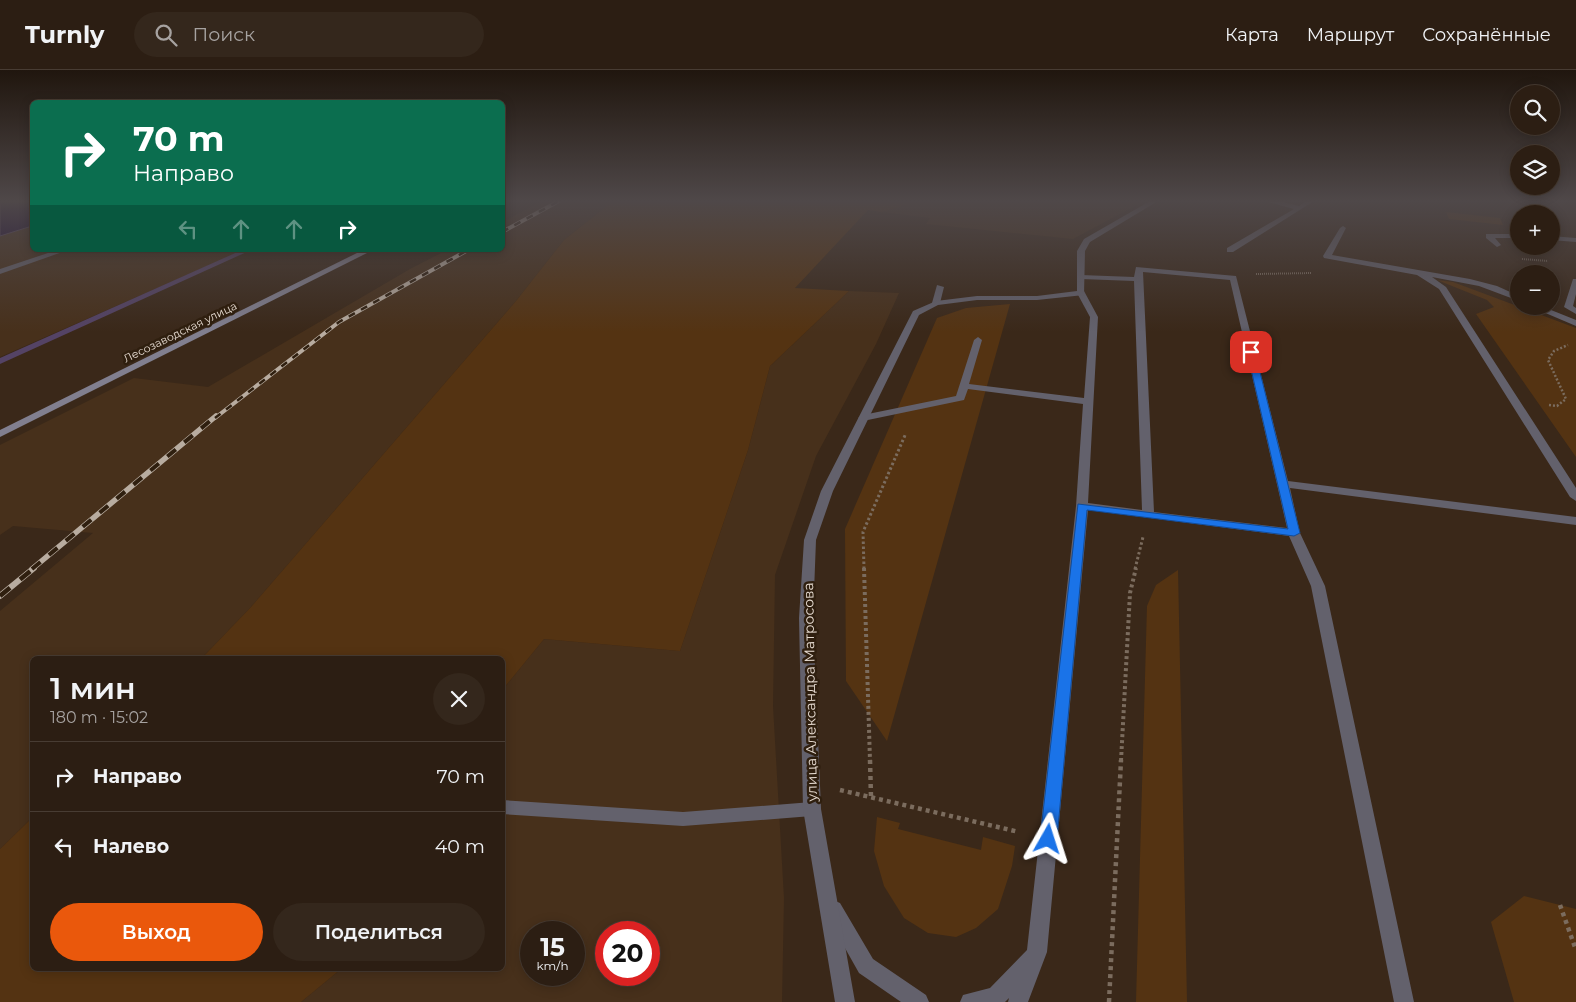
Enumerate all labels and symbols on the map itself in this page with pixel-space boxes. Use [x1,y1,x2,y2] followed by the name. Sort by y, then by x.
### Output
[121,298,239,366] street label: Лесозаводская улица
[1230,331,1272,373] pin
[799,582,821,803] street label: улица Александра Матросова
[1021,812,1073,864] position arrow
[595,921,660,986] speed limit sign: 20

